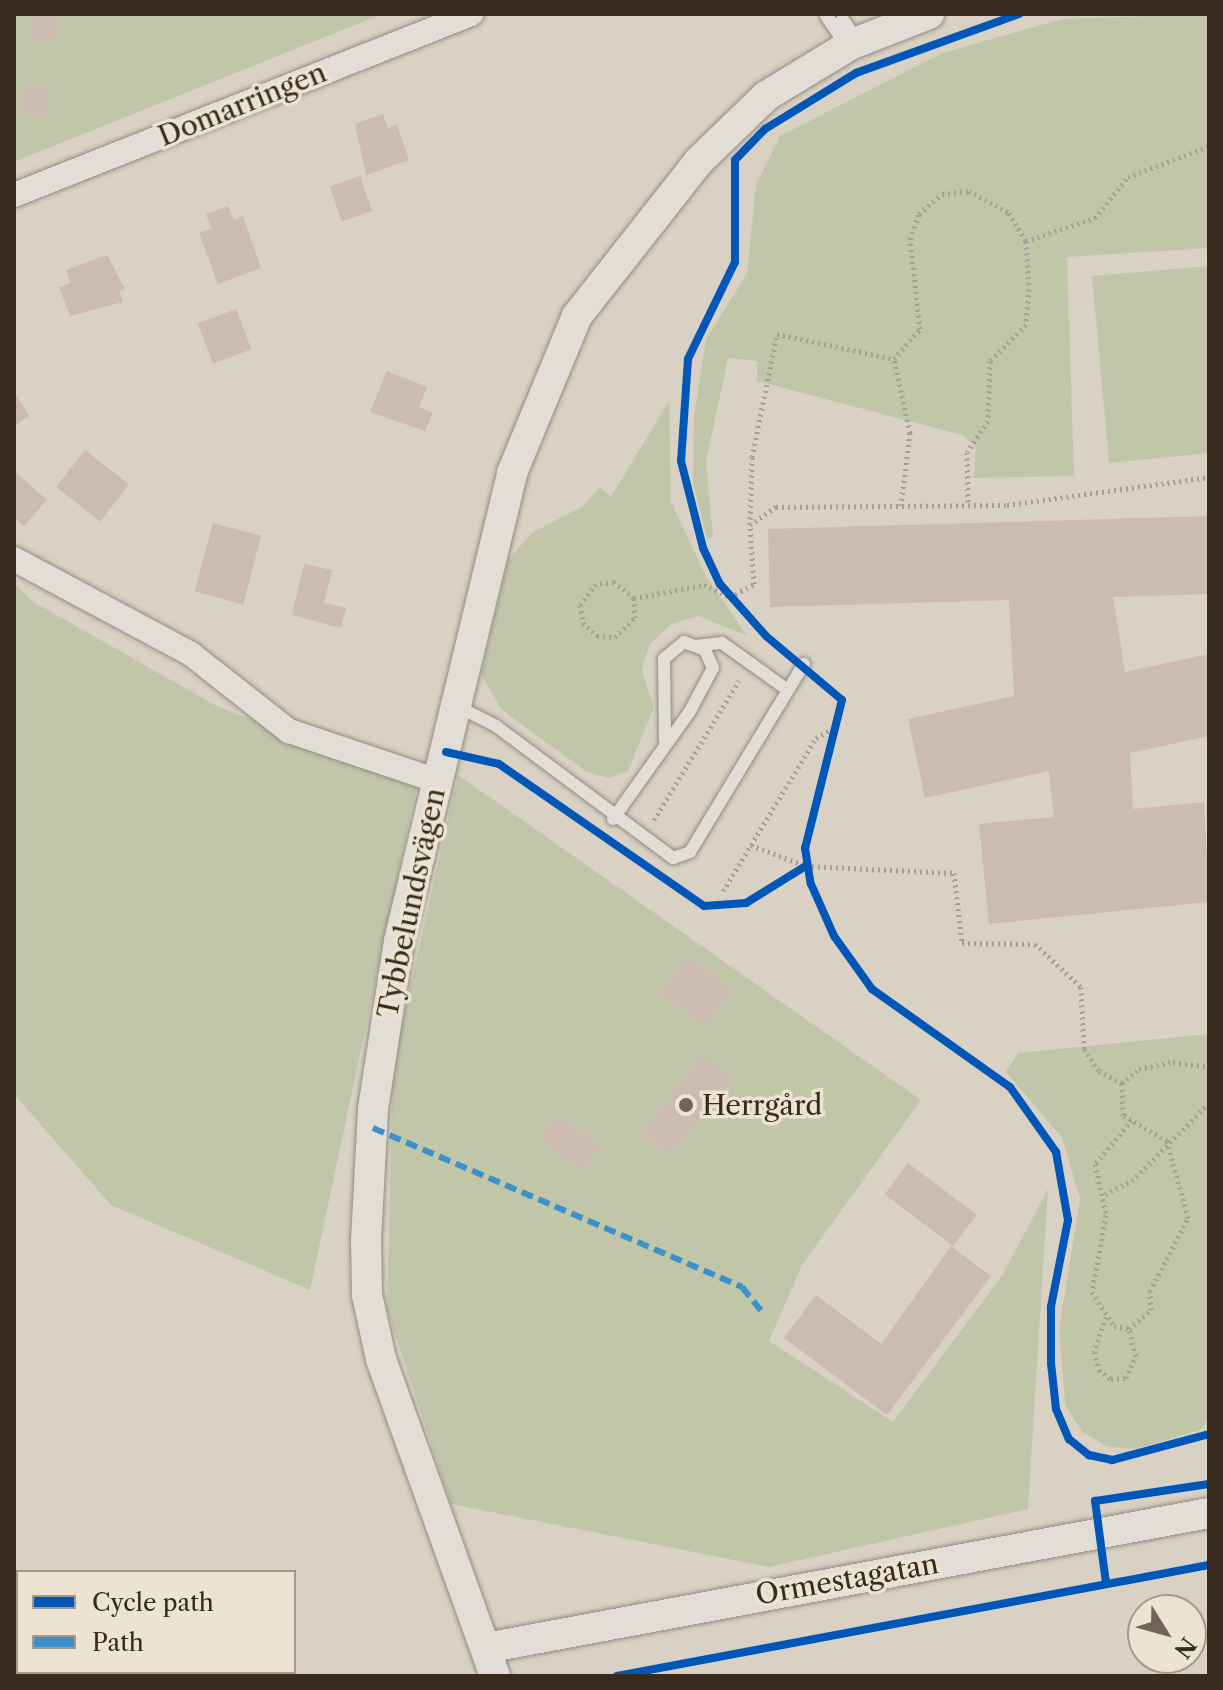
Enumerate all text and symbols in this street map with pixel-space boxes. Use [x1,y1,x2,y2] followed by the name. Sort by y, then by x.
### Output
[153,55,331,153] street label: Domarringen
[370,785,452,1021] street label: Tybbelundsvägen
[702,1088,822,1122] place label: Herrgård
[677,1096,695,1114] marker: Herrgård
[753,1546,941,1612] street label: Ormestagatan
[16,1570,296,1674] legend
[92,1588,214,1617] text: Cycle path
[1127,1594,1207,1674] north arrow
[92,1628,144,1657] text: Path
[1168,1632,1202,1663] text: N

